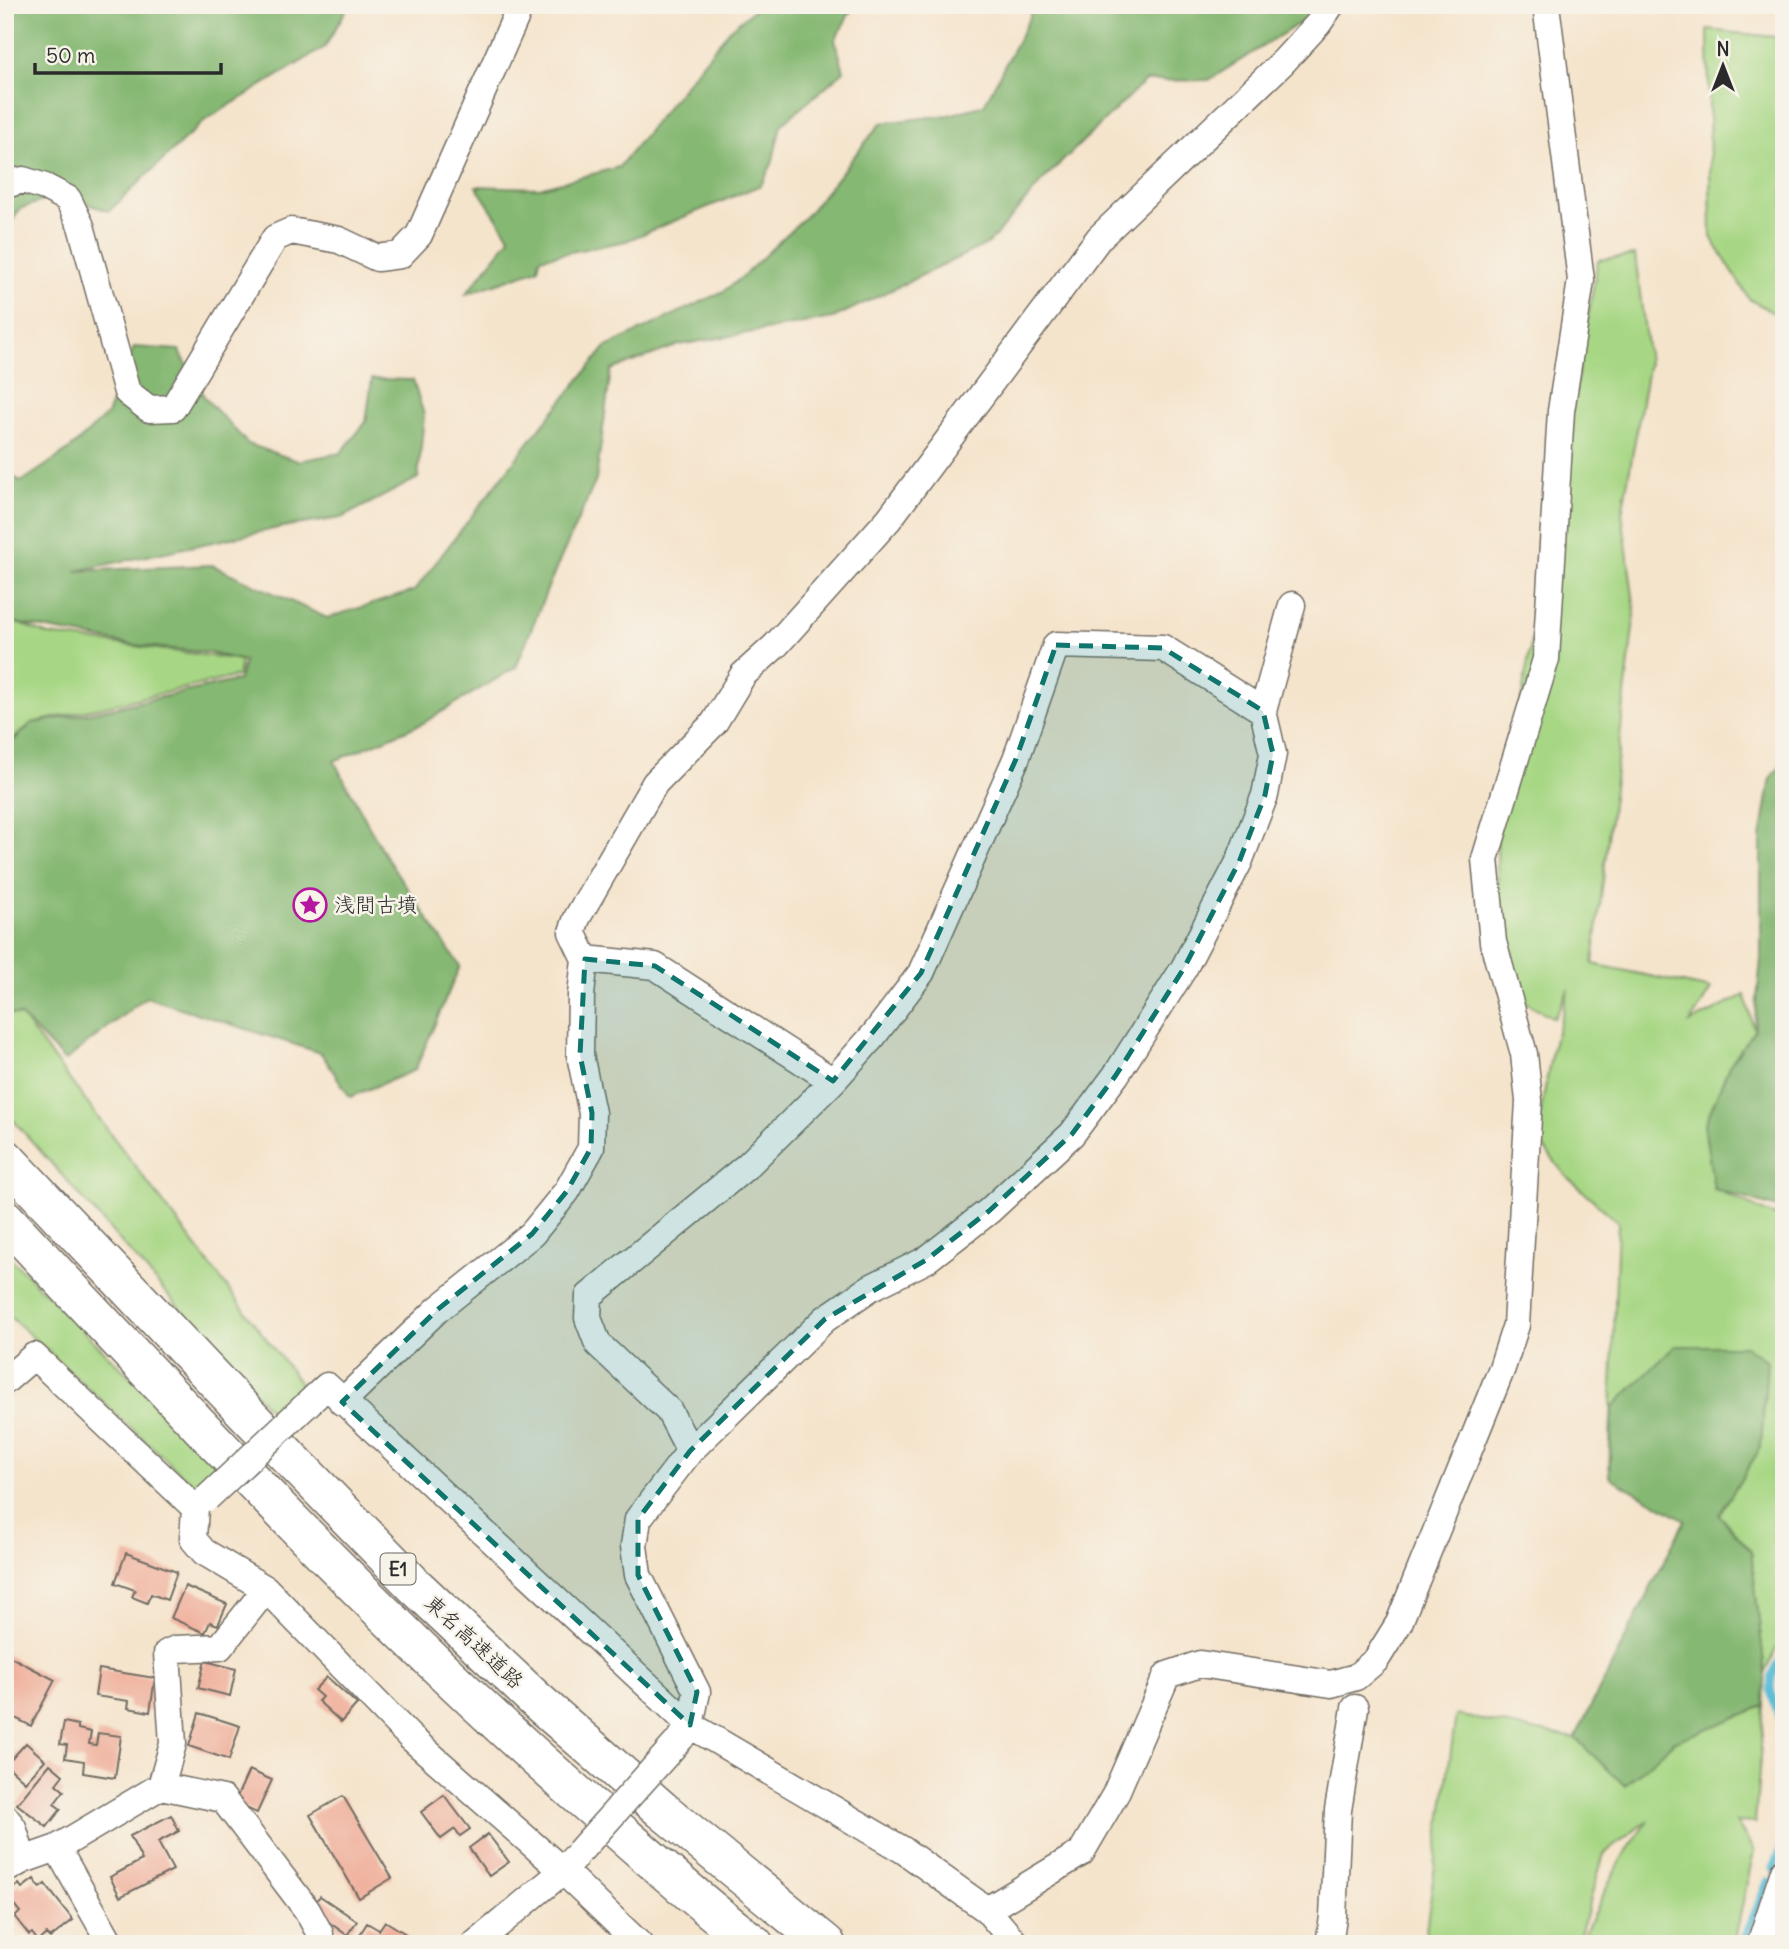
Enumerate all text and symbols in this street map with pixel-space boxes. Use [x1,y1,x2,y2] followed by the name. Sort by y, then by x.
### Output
[35,32,220,76] scale bar
[1688,32,1758,102] north arrow
[1716,37,1730,61] text: N
[46,42,95,69] text: 50 m
[291,886,329,924] place icon: 浅間古墳
[334,891,418,918] place label: 浅間古墳
[380,1554,416,1584] road number: E1
[419,1589,530,1694] street label: 東名高速道路

